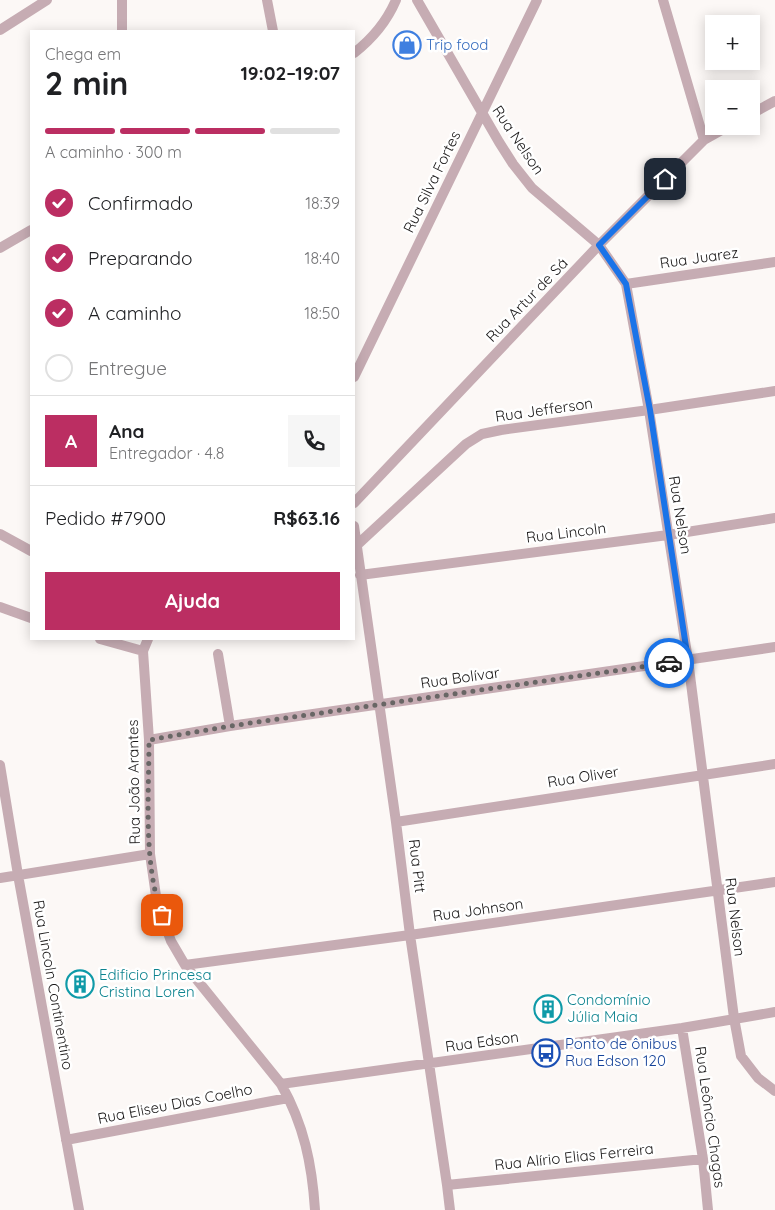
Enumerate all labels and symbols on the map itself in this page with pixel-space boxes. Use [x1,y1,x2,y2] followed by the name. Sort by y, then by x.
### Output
[392,30,422,60] shop icon: Trip food
[426,35,488,54] place label: Trip food
[488,102,548,178] street label: Rua Nelson
[399,128,464,236] street label: Rua Silva Fortes
[644,158,686,200] pin
[659,243,739,272] street label: Rua Juarez
[482,254,572,346] street label: Rua Artur de Sá
[494,393,594,426] street label: Rua Jefferson
[665,474,696,556] street label: Rua Nelson
[525,518,607,547] street label: Rua Lincoln
[644,638,694,688] courier
[419,663,501,692] street label: Rua Bolívar
[123,719,144,845] street label: Rua João Arantes
[546,761,620,792] street label: Rua Oliver
[405,838,430,894] street label: Rua Pitt
[721,876,750,957] street label: Rua Nelson
[141,894,183,936] pin
[431,894,524,925] street label: Rua Johnson
[29,898,78,1071] street label: Rua Lincoln Continentino
[99,965,212,1001] place label: Edificio Princesa Cristina Loren
[65,969,95,999] building icon: Edificio Princesa Cristina Loren
[567,990,651,1026] place label: Condomínio Júlia Maia
[533,994,563,1024] building icon: Condomínio Júlia Maia
[444,1027,520,1056] street label: Rua Edson
[565,1034,677,1070] place label: Ponto de ônibus Rua Edson 120
[531,1038,561,1068] bus stop icon: Ponto de ônibus Rua Edson 120
[691,1045,730,1189] street label: Rua Leôncio Chagas
[96,1079,254,1128] street label: Rua Eliseu Dias Coelho
[493,1139,654,1174] street label: Rua Alírio Elias Ferreira

